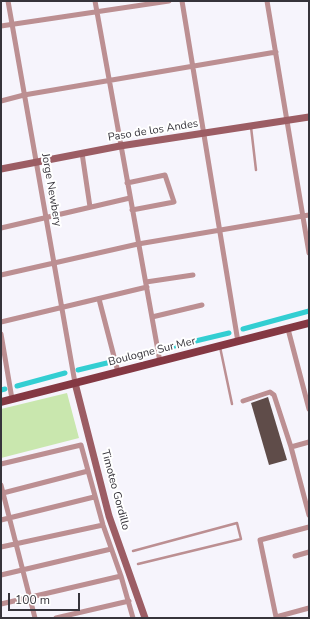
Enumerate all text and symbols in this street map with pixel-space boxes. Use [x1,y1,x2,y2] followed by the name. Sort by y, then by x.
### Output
[107,117,199,145] street label: Paso de los Andes
[38,152,64,228] street label: Jorge Newbery
[107,335,197,369] street label: Boulogne Sur Mer
[98,448,132,532] street label: Timoteo Gordillo
[10,585,82,611] scale bar
[15,592,50,608] text: 100 m

